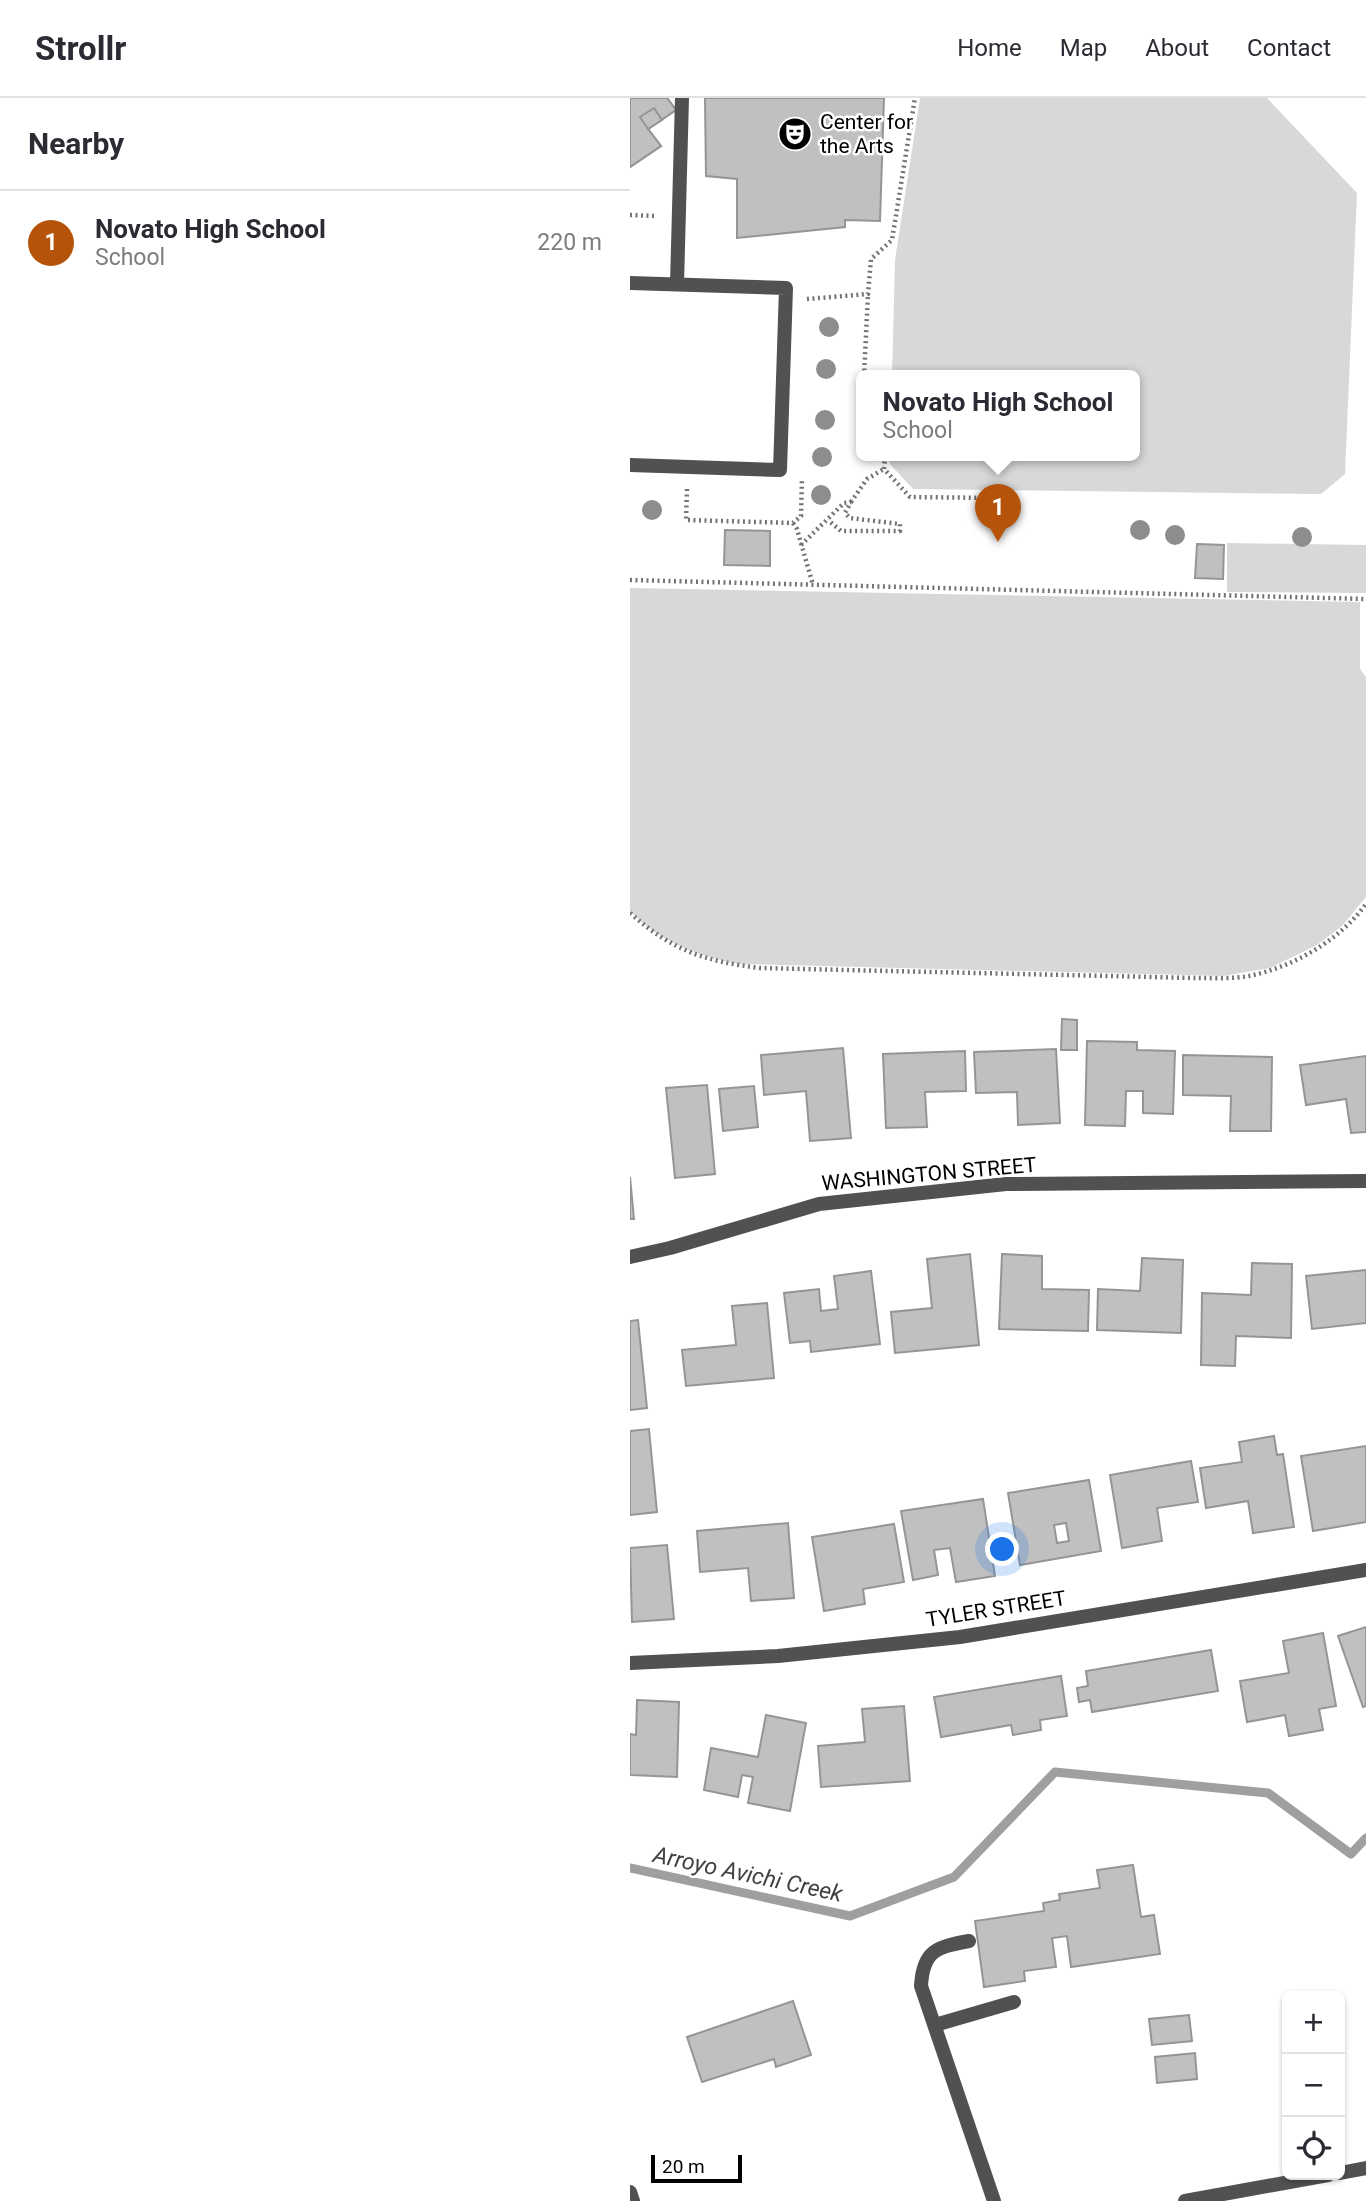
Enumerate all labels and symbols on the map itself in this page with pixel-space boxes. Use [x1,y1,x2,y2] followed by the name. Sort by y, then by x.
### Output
[820,110,913,158] place label: Center for the Arts
[776,115,814,153] theatre icon: Center for the Arts
[975,484,1021,542] pin: 1
[820,1153,1038,1195] street label: WASHINGTON STREET
[985,1532,1019,1566] your location
[924,1586,1068,1632] street label: TYLER STREET
[650,1841,846,1908] water label: Arroyo Avichi Creek
[651,2152,742,2184] scale bar

